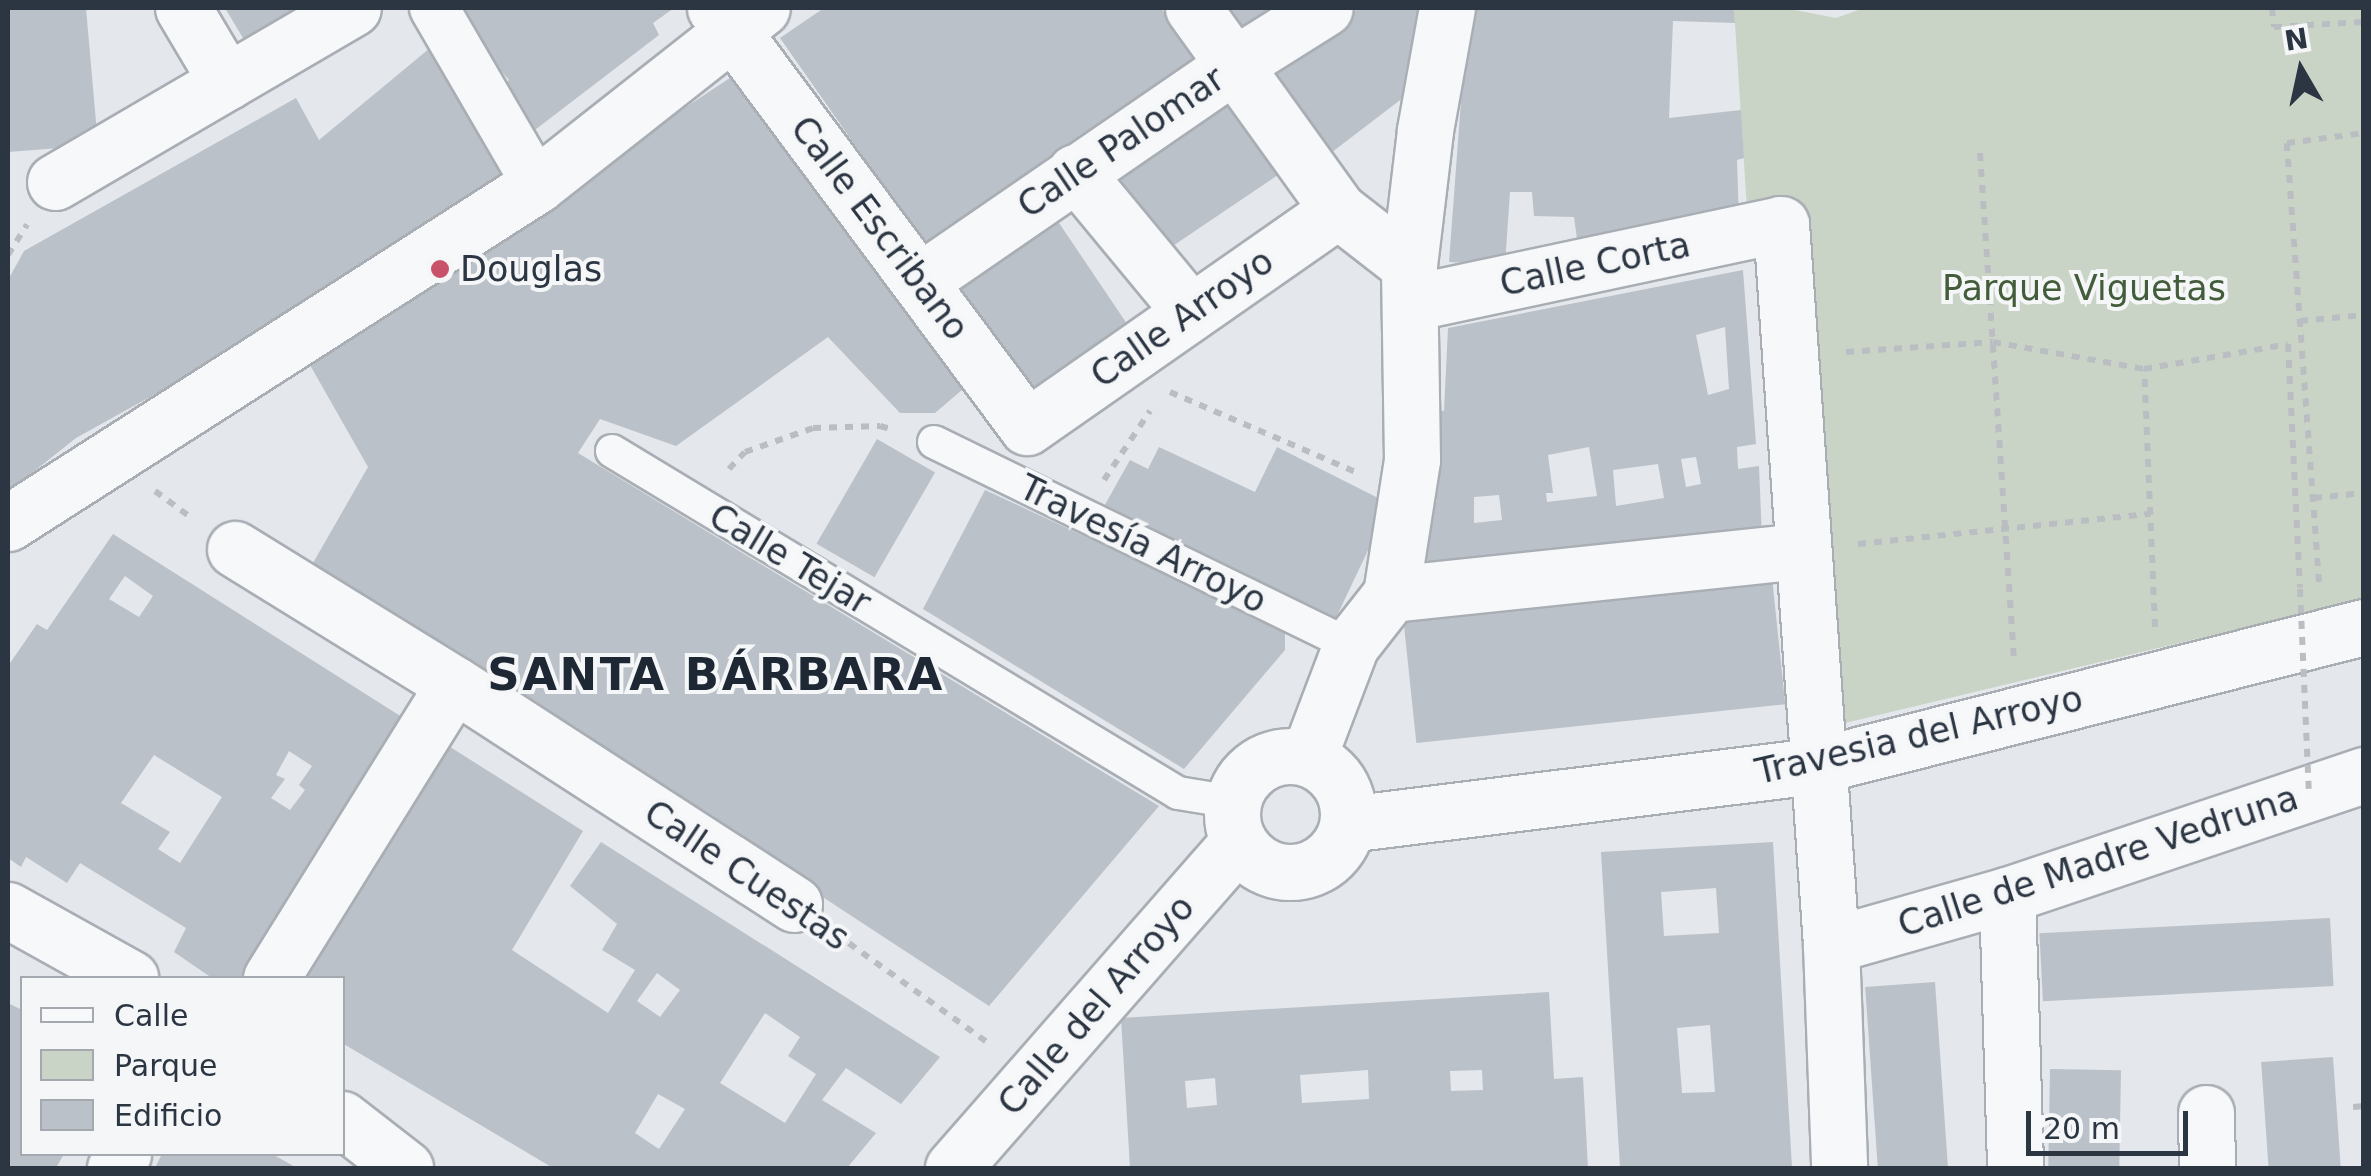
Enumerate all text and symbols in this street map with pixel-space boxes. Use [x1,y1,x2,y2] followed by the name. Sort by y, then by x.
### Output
[2251,20,2351,120] north arrow
[2282,22,2310,58] text: N
[1010,57,1232,227] street label: Calle Palomar
[782,108,978,348] street label: Calle Escribano
[1496,223,1694,305] street label: Calle Corta
[1083,240,1281,396] street label: Calle Arroyo
[460,248,602,290] place label: Douglas
[429,258,451,280] marker: Douglas
[1942,267,2226,309] park label: Parque Viguetas
[1013,466,1273,622] street label: Travesía Arroyo
[702,495,878,623] street label: Calle Tejar
[487,648,945,702] district label: SANTA BÁRBARA
[1751,677,2087,793] street label: Travesia del Arroyo
[1893,776,2303,946] street label: Calle de Madre Vedruna
[637,791,857,959] street label: Calle Cuestas
[989,887,1203,1123] street label: Calle del Arroyo
[20,976,345,1156] legend
[114,998,188,1033] text: Calle
[114,1048,217,1083] text: Parque
[2031,1091,2194,1153] scale bar
[114,1098,222,1133] text: Edificio
[2043,1111,2120,1146] text: 20 m

